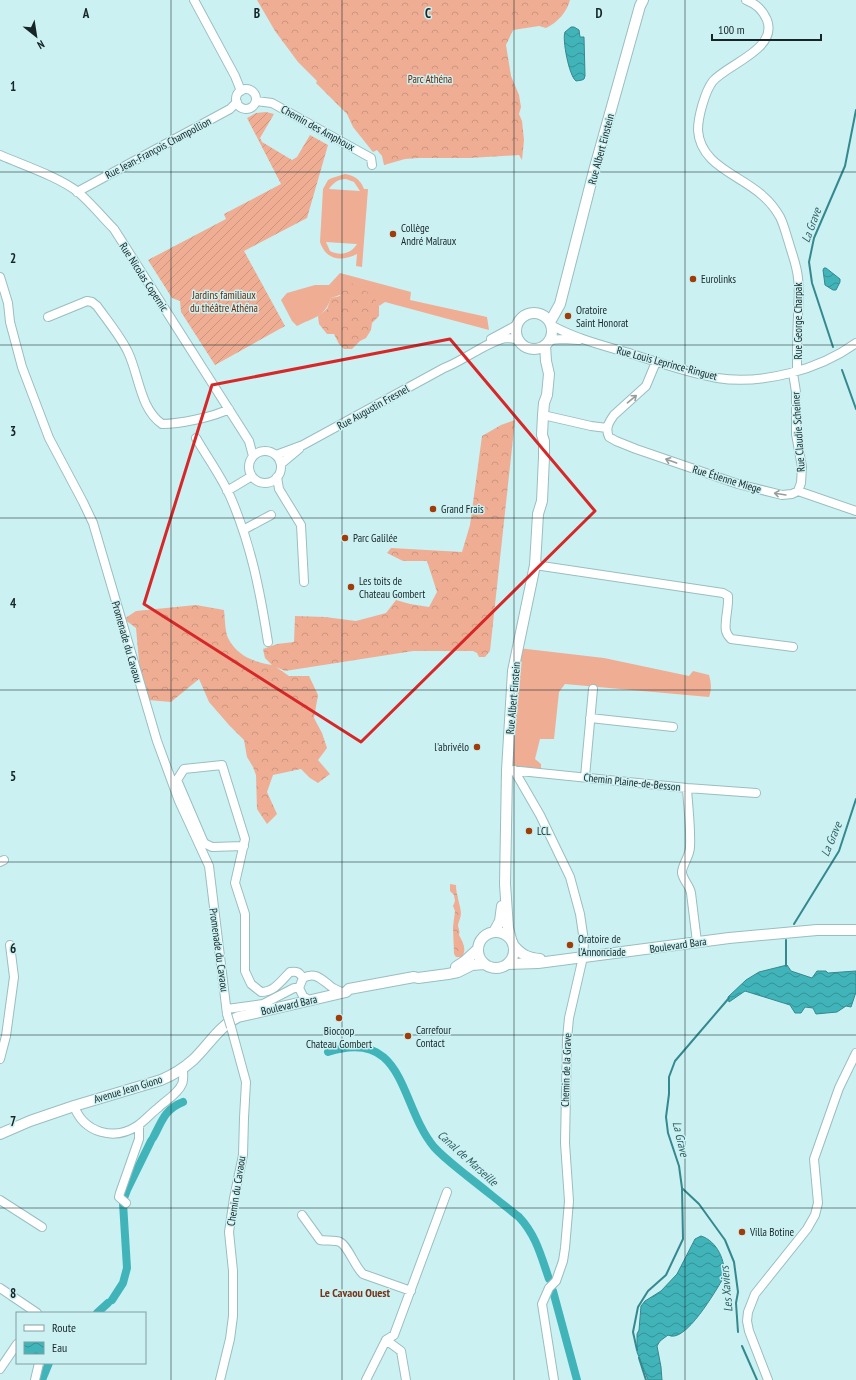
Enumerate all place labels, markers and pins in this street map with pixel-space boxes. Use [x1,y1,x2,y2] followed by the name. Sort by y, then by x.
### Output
[401,221,457,248] place label: Collège André Malraux
[388,229,398,239] marker: Collège André Malraux
[701,272,736,286] place label: Eurolinks
[688,274,698,284] marker: Eurolinks
[576,303,628,330] place label: Oratoire Saint Honorat
[563,311,573,321] marker: Oratoire Saint Honorat
[441,502,484,516] place label: Grand Frais
[428,504,438,514] marker: Grand Frais
[353,531,398,545] place label: Parc Galilée
[340,533,350,543] marker: Parc Galilée
[359,574,425,601] place label: Les toits de Chateau Gombert
[346,582,356,592] marker: Les toits de Chateau Gombert
[434,740,469,754] place label: l'abrivélo
[472,742,482,752] marker: l'abrivélo
[537,824,551,838] place label: LCL
[524,826,534,836] marker: LCL
[578,932,626,959] place label: Oratoire de l'Annonciade
[565,940,575,950] marker: Oratoire de l'Annonciade
[334,1013,344,1023] marker: Biocoop Chateau Gombert
[416,1023,451,1050] place label: Carrefour Contact
[306,1024,372,1051] place label: Biocoop Chateau Gombert
[403,1031,413,1041] marker: Carrefour Contact
[749,1225,795,1239] place label: Villa Botine
[737,1227,747,1237] marker: Villa Botine

